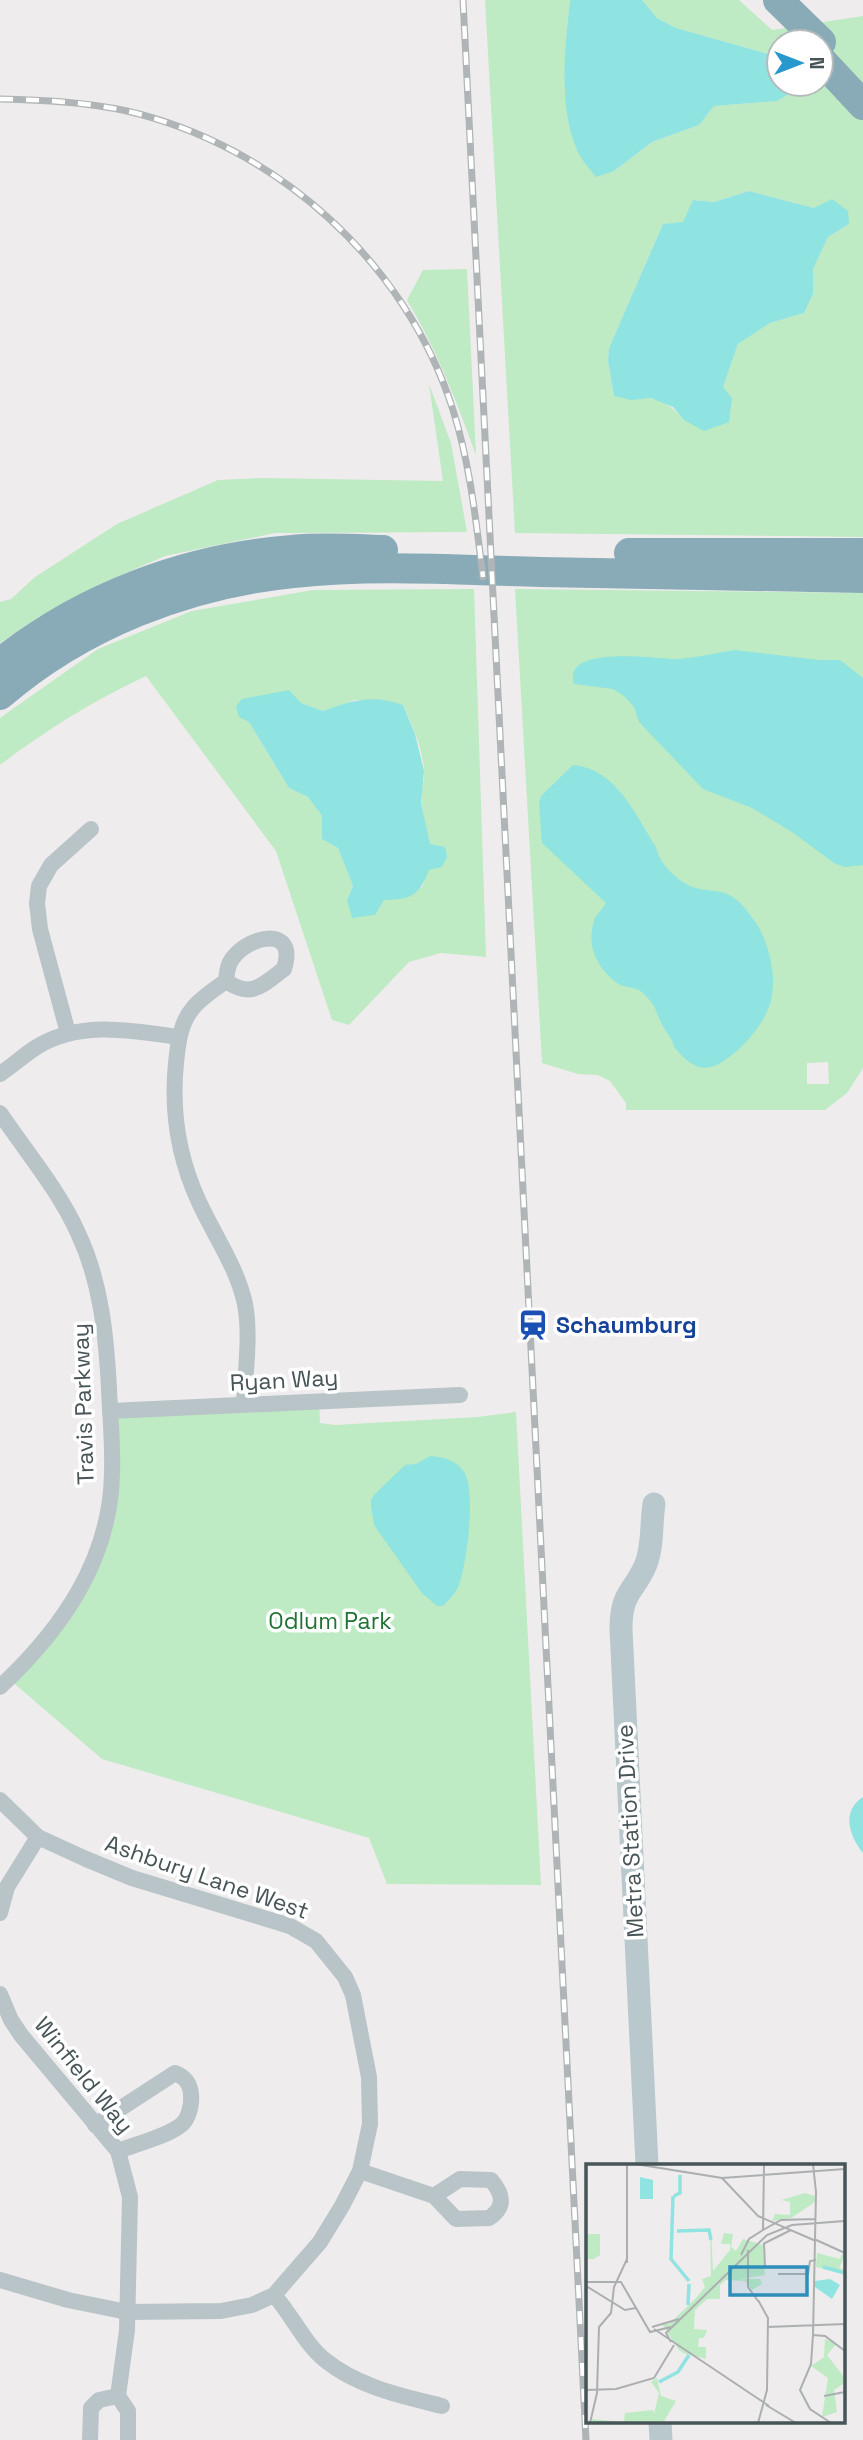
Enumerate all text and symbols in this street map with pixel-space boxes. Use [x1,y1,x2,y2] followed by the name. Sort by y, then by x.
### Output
[765,28,835,98] north arrow
[804,57,829,69] text: N
[516,1308,550,1342] station icon: Schaumburg
[556,1310,697,1340] place label: Schaumburg
[65,1323,101,1485] street label: Travis Parkway
[229,1362,339,1398] street label: Ryan Way
[268,1606,392,1636] park label: Odlum Park
[609,1724,651,1938] street label: Metra Station Drive
[101,1828,313,1926] street label: Ashbury Lane West
[28,2011,140,2139] street label: Winfield Way
[586,2164,846,2422] inset map

